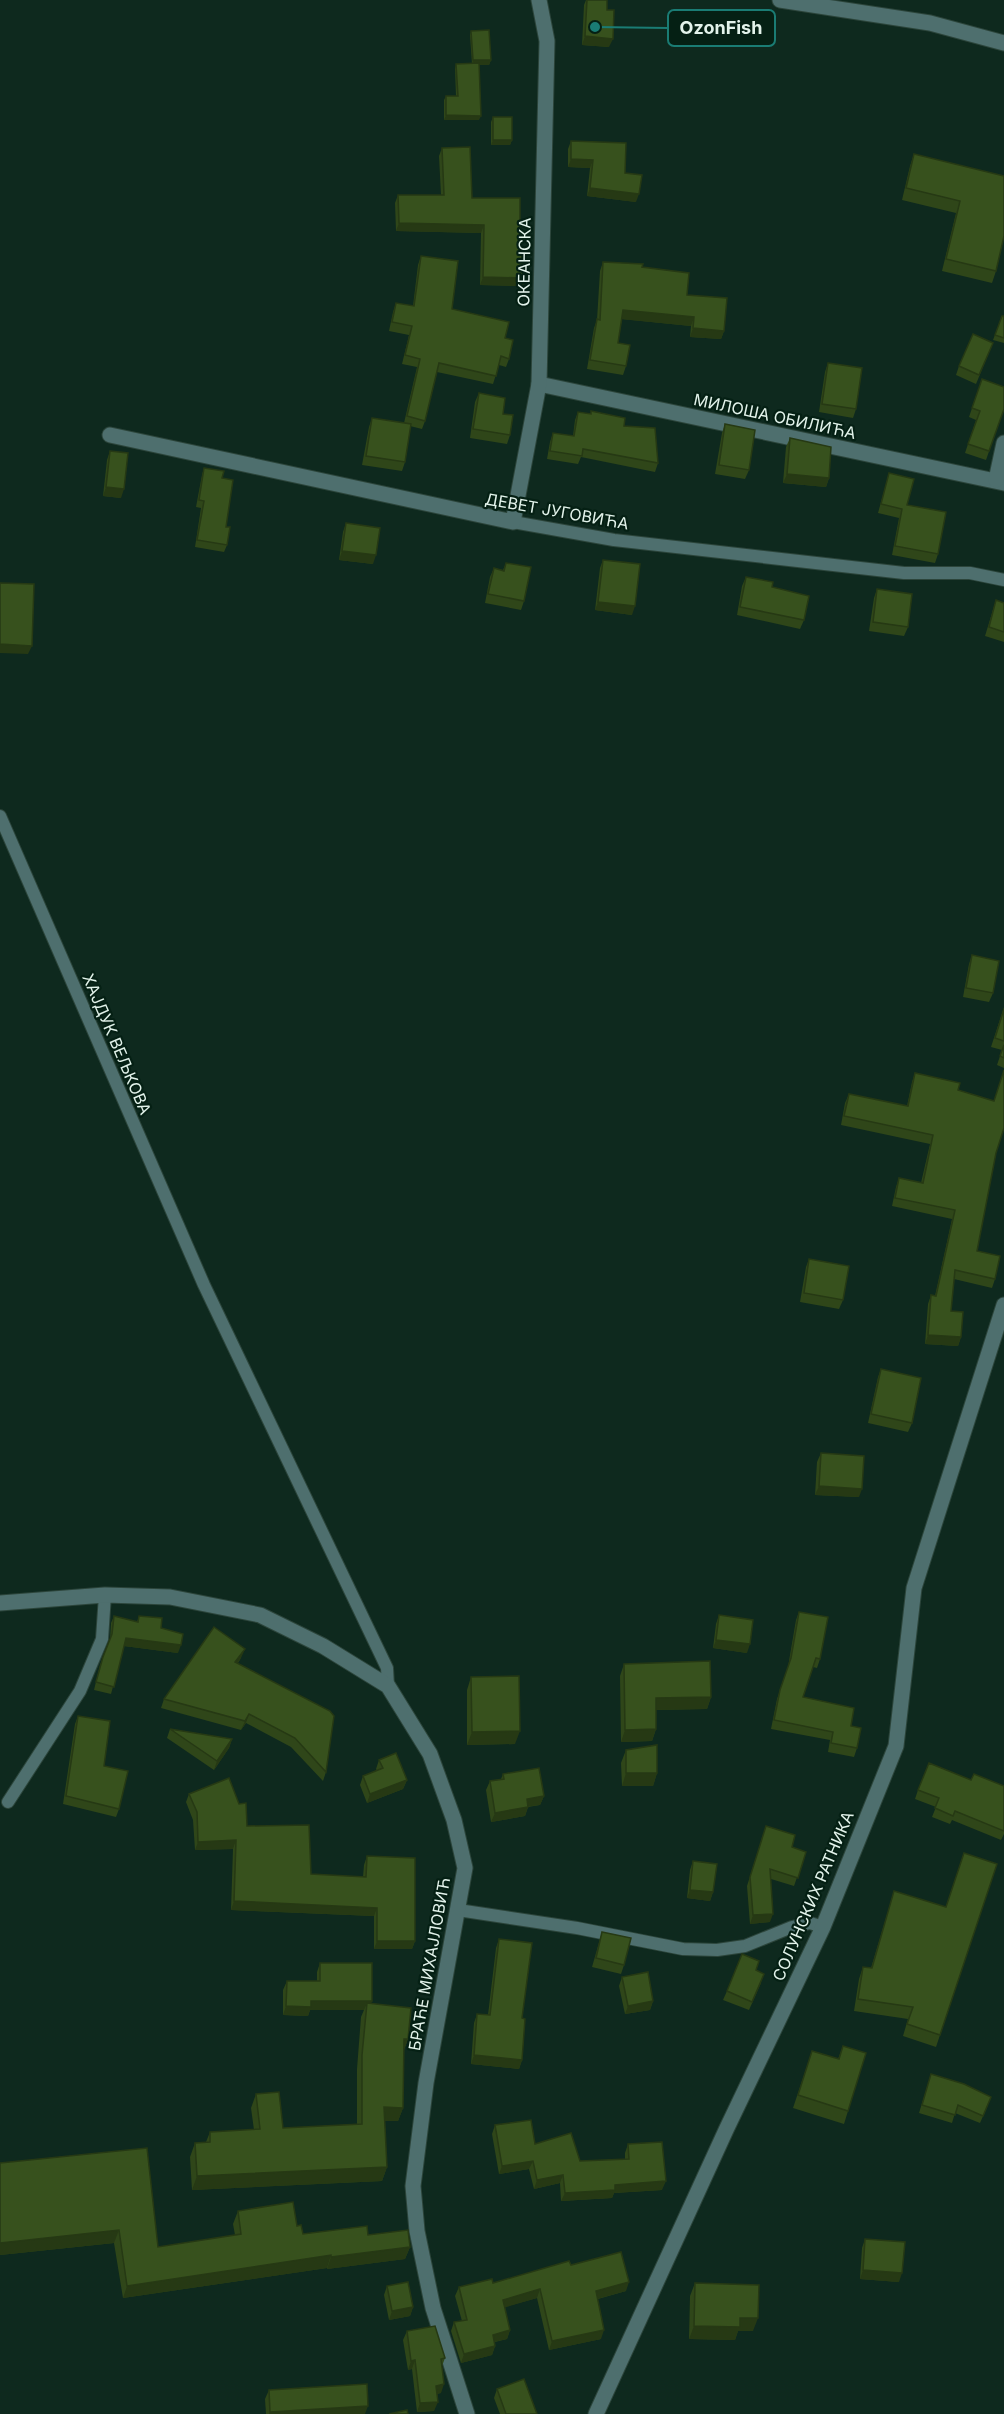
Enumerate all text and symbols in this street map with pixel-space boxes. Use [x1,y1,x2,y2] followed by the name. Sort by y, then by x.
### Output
[668,10,775,46] callout: OzonFish
[680,17,762,38] text: OzonFish
[513,217,535,307] street label: ОКЕАНСКА
[692,389,858,443] street label: МИЛОША ОБИЛИЋА
[484,489,630,533] street label: ДЕВЕТ ЈУГОВИЋА
[78,970,156,1118] street label: ХАЈДУК ВЕЉКОВА
[768,1808,858,1984] street label: СОЛУНСКИХ РАТНИКА
[404,1876,454,2052] street label: БРАЋЕ МИХАЈЛОВИЋ

